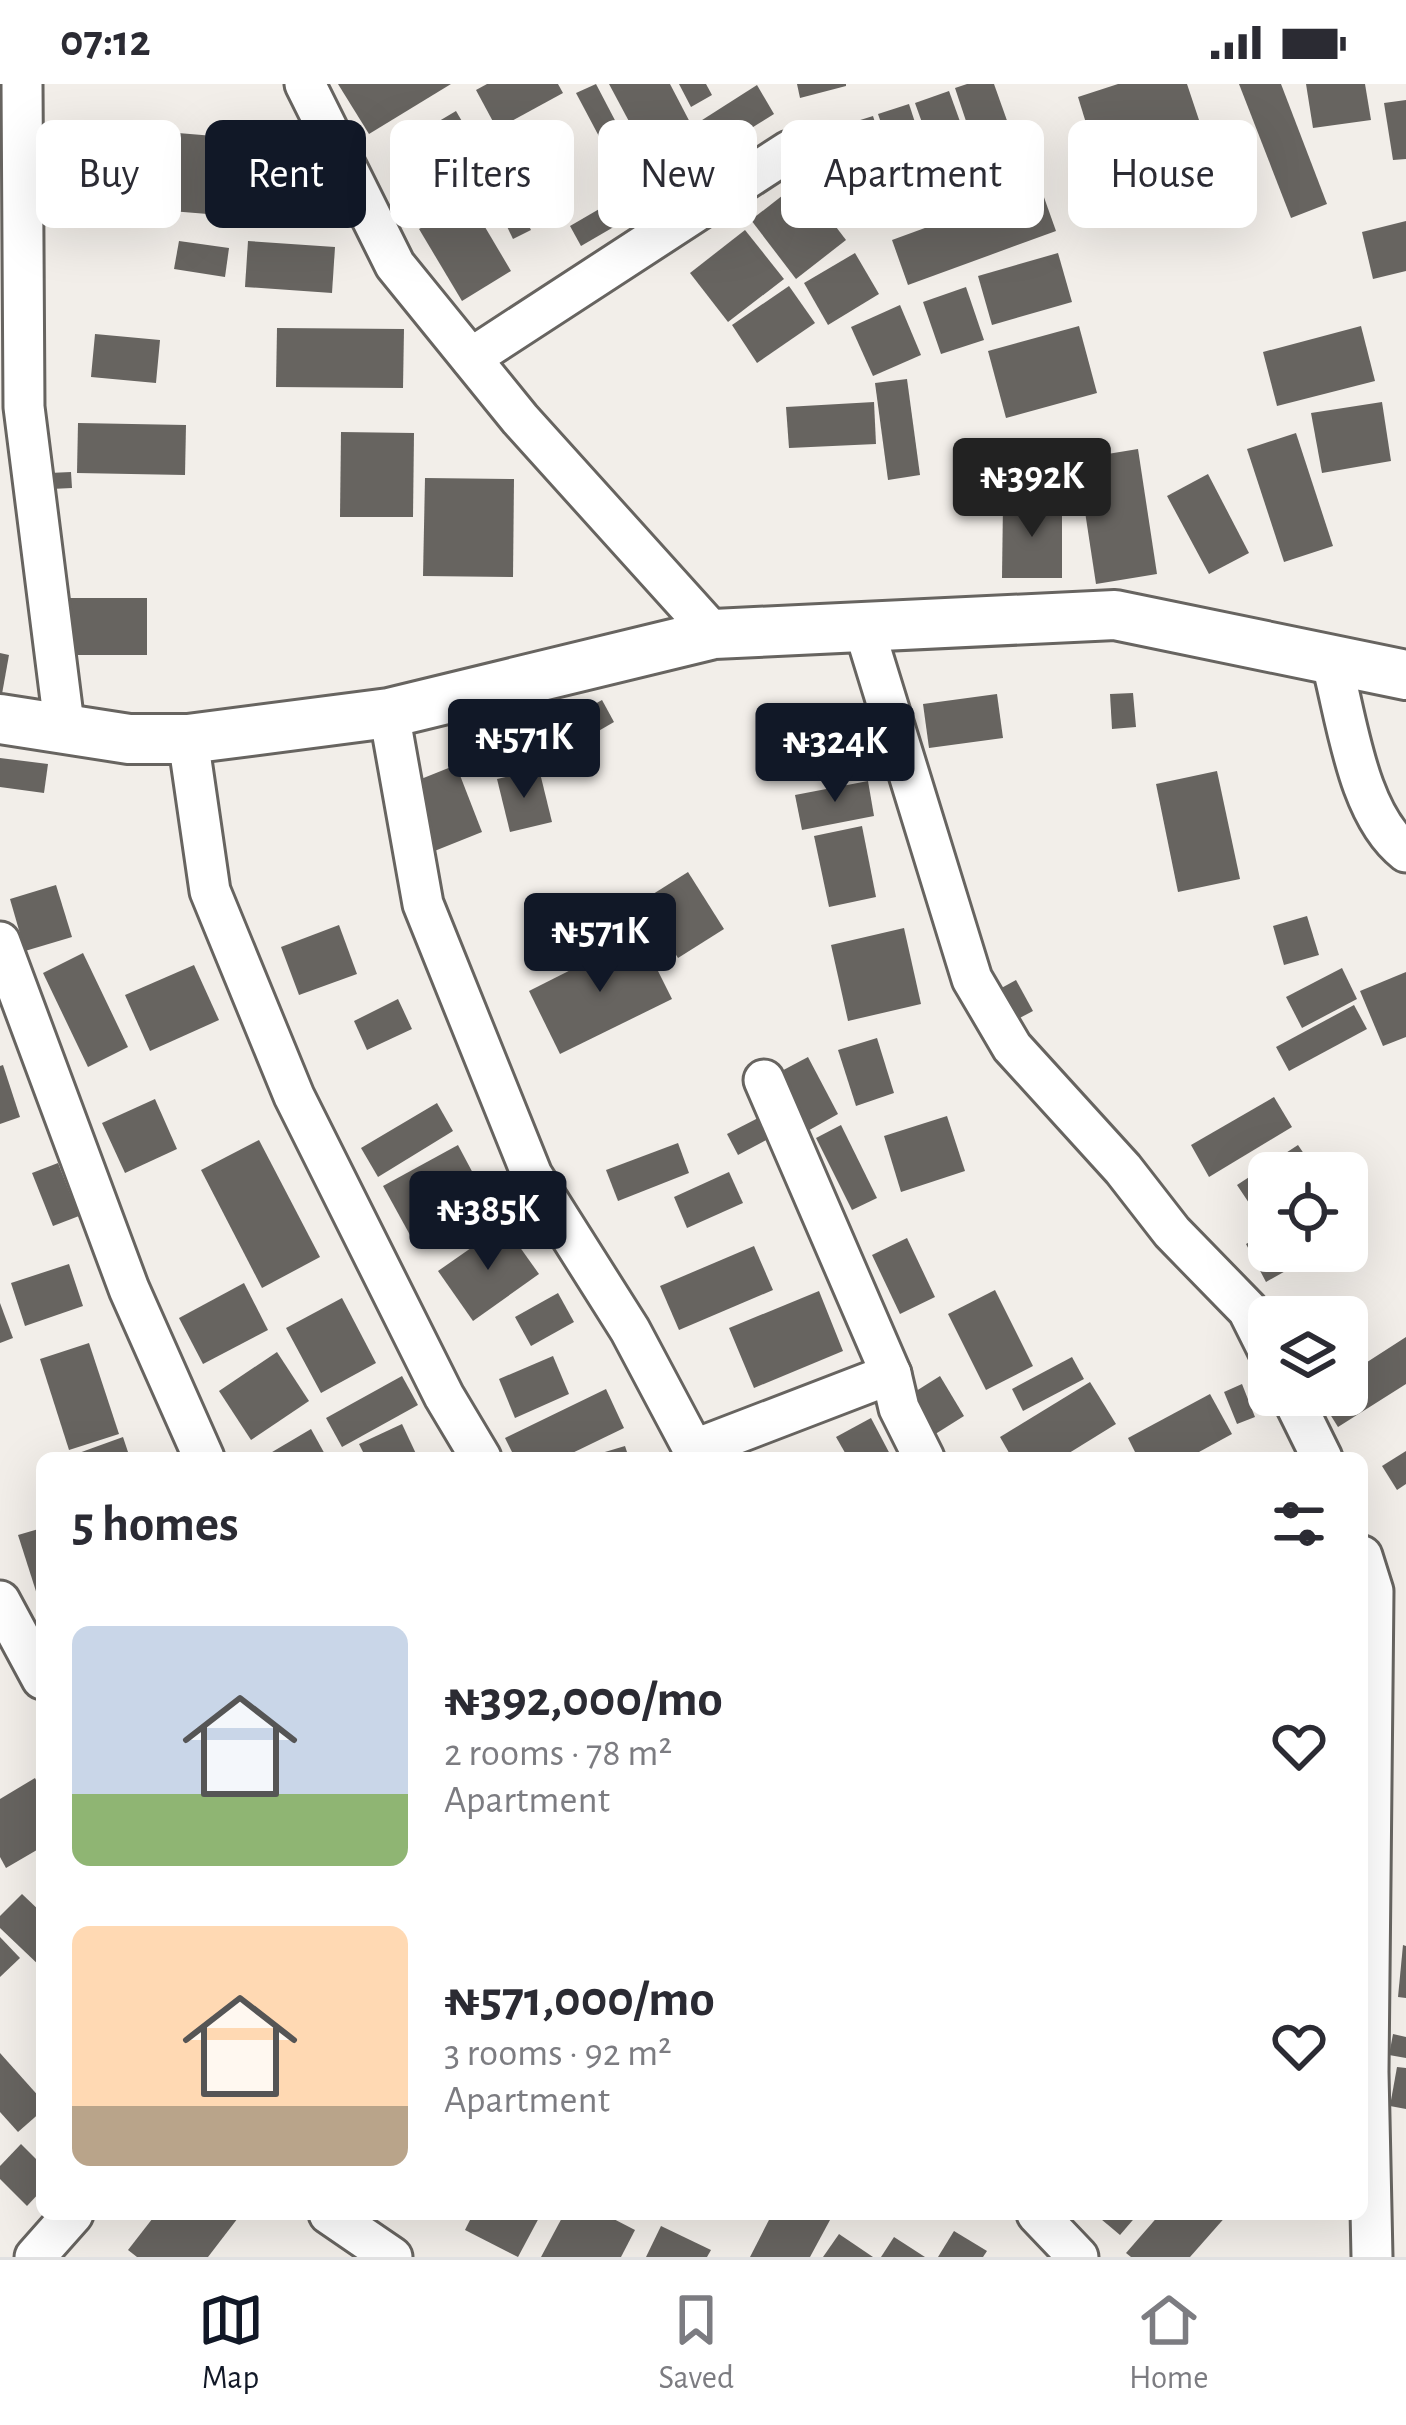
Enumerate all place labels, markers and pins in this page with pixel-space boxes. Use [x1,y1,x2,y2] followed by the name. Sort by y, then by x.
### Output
[948,438,1116,540] pin: ₦392K
[440,699,608,801] pin: ₦571K
[751,703,919,805] pin: ₦324K
[516,893,684,995] pin: ₦571K
[404,1171,572,1273] pin: ₦385K

